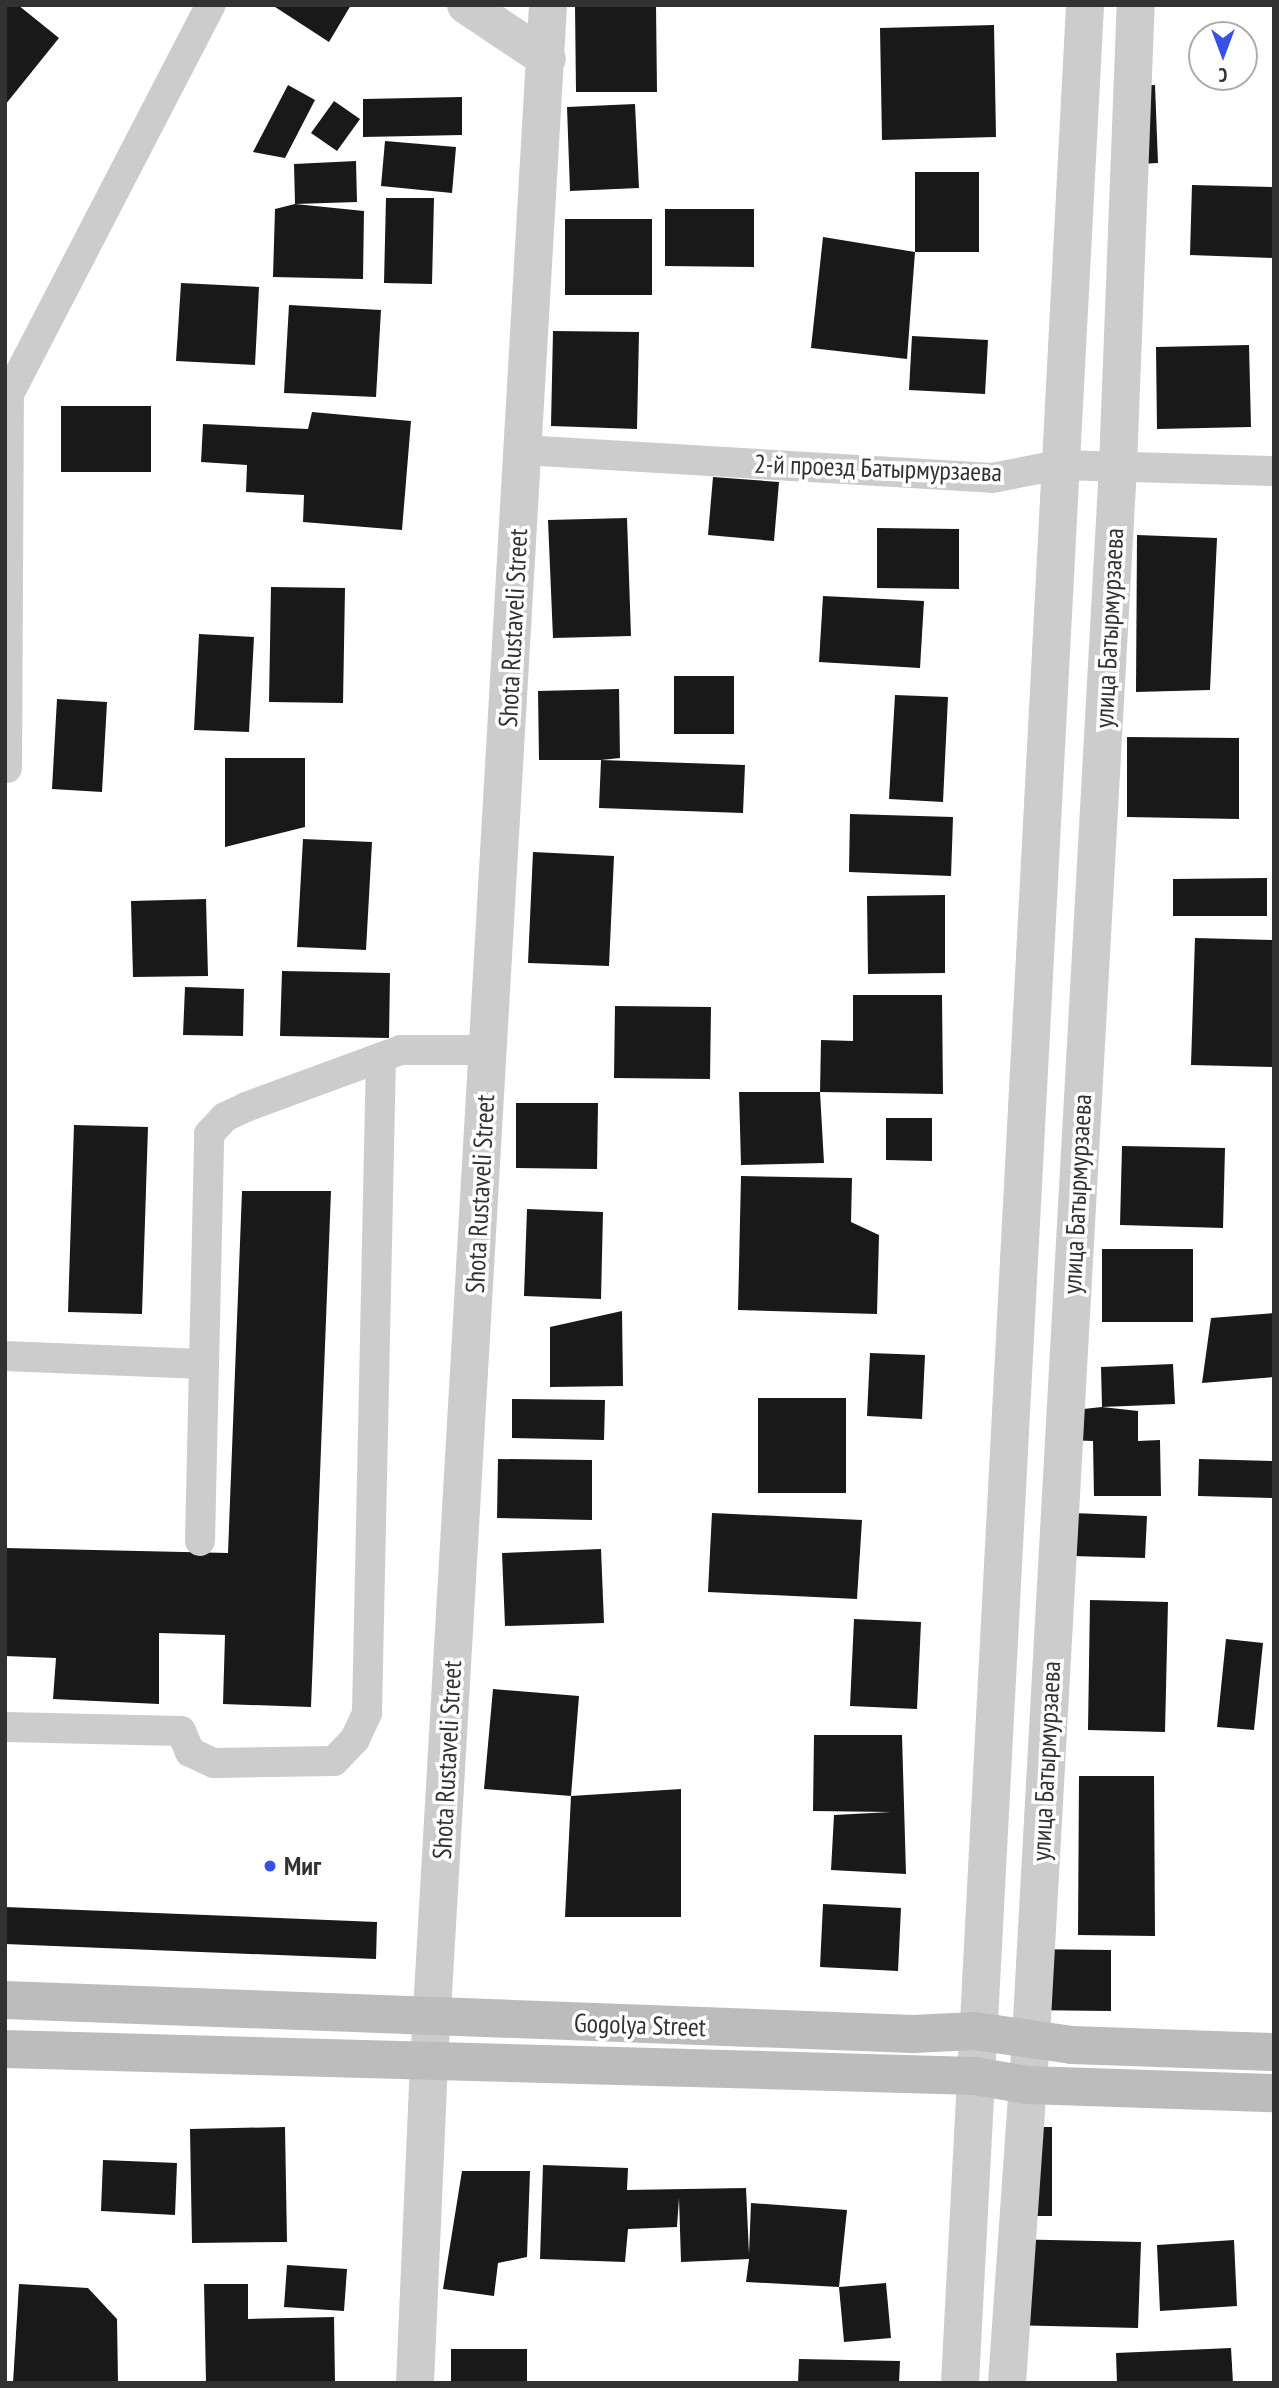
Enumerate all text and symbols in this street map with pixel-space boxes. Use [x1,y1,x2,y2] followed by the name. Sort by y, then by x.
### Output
[1188,21,1258,91] north arrow
[1219,63,1227,87] text: С
[753,448,1003,488] street label: 2-й проезд Батырмурзаева
[1088,527,1130,729] street label: улица Батырмурзаева
[492,528,534,728] street label: Shota Rustaveli Street
[1056,1093,1098,1295] street label: улица Батырмурзаева
[459,1094,501,1294] street label: Shota Rustaveli Street
[426,1660,468,1860] street label: Shota Rustaveli Street
[1025,1660,1067,1862] street label: улица Батырмурзаева
[284,1850,321,1882] place label: Миг
[262,1858,278,1874] marker: Миг
[573,2007,707,2043] street label: Gogolya Street

